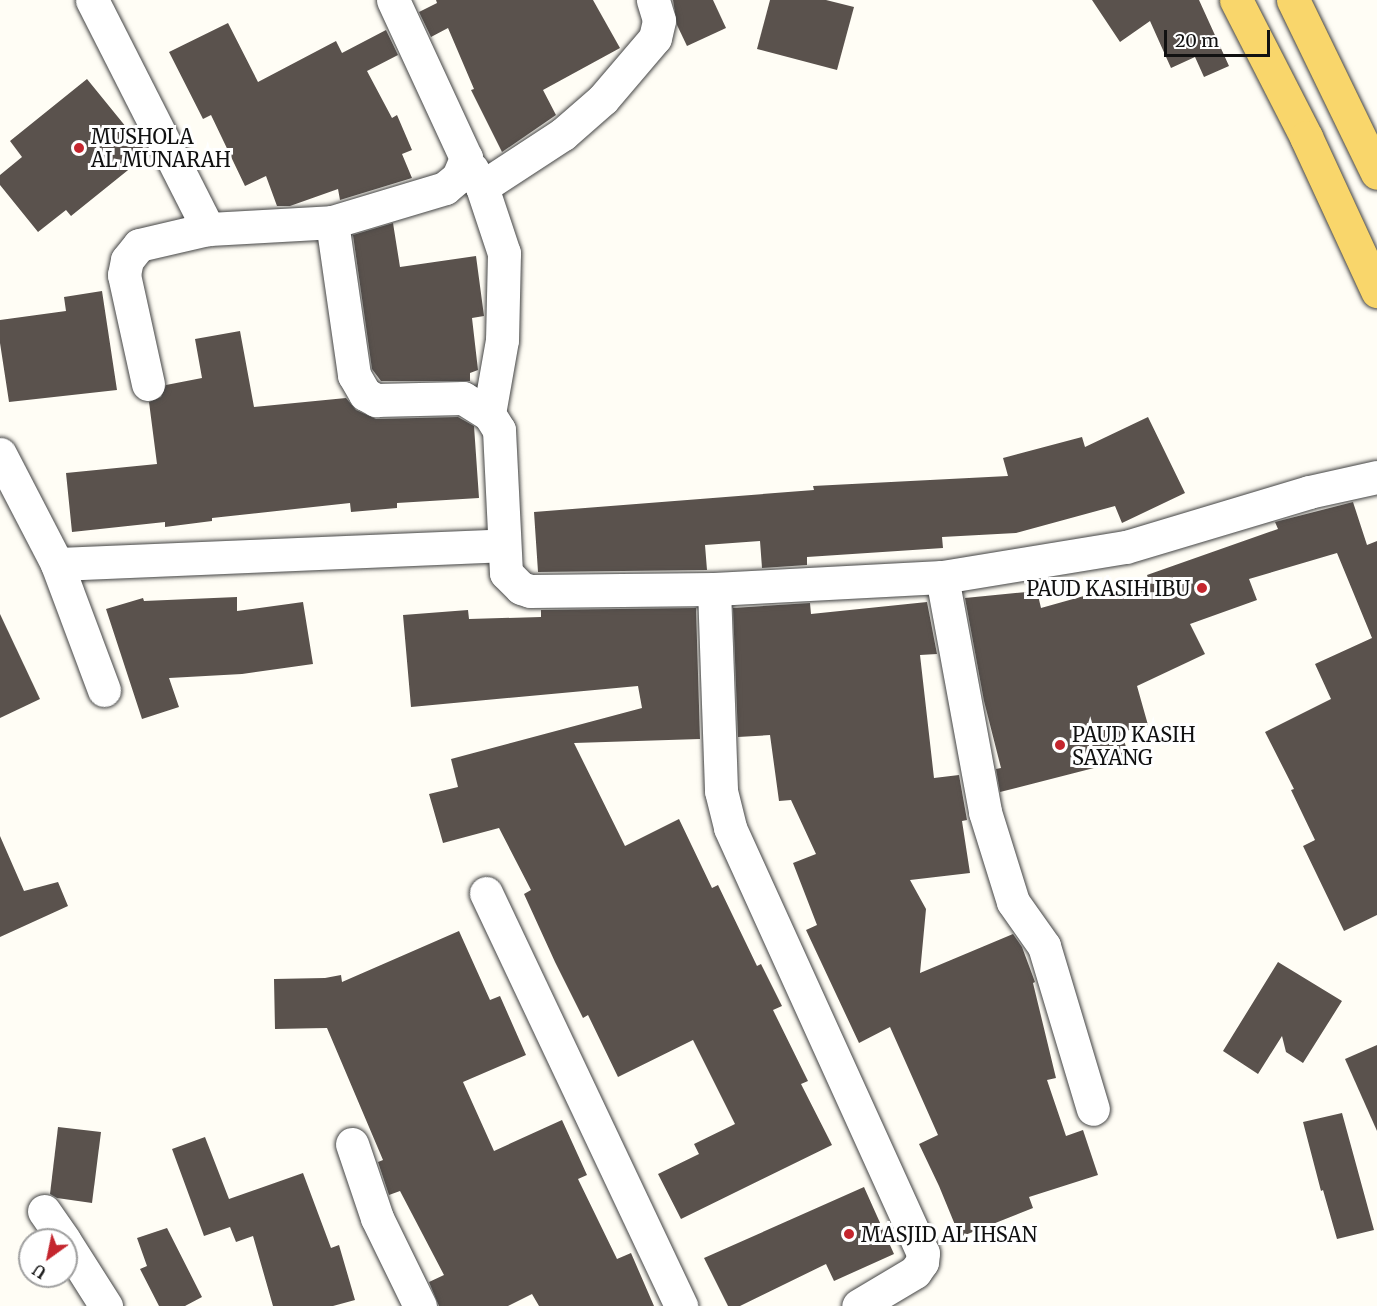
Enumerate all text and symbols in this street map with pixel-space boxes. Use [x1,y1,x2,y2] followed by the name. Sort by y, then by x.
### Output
[1167,18,1274,56] scale bar
[1175,29,1219,52] text: 20 m
[91,124,231,171] place label: MUSHOLA AL MUNARAH
[72,141,86,155] marker: MUSHOLA AL MUNARAH
[1026,576,1190,600] place label: PAUD KASIH IBU
[1195,581,1209,595] marker: PAUD KASIH IBU
[1072,722,1195,769] place label: PAUD KASIH SAYANG
[1053,738,1067,752] marker: PAUD KASIH SAYANG
[861,1222,1037,1246] place label: MASJID AL IHSAN
[842,1227,856,1241] marker: MASJID AL IHSAN
[18,1228,78,1288] north arrow
[29,1260,50,1283] text: U

